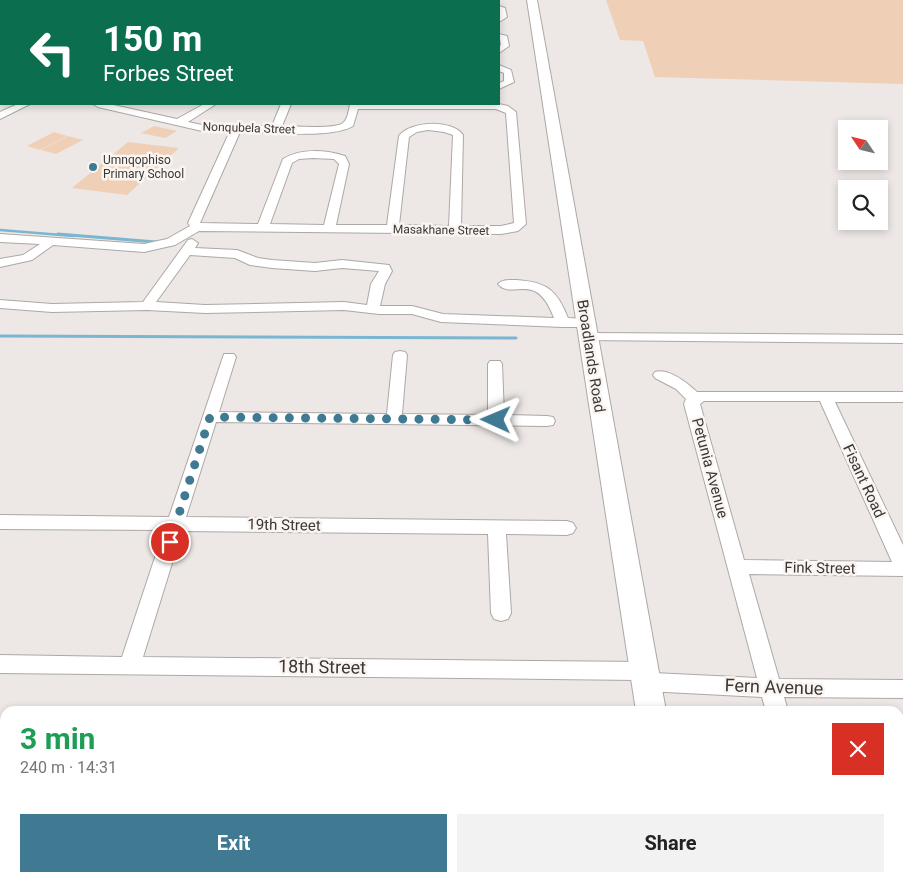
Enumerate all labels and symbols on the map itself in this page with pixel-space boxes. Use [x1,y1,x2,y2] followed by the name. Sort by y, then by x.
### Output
[202,119,296,137] street label: Nonqubela Street
[838,120,888,170] north arrow
[103,153,184,181] place label: Umnqophiso Primary School
[87,161,99,173] marker: Umnqophiso Primary School
[393,222,489,238] street label: Masakhane Street
[573,298,609,414] street label: Broadlands Road
[469,393,521,445] position arrow
[688,416,732,520] street label: Petunia Avenue
[839,441,889,521] street label: Fisant Road
[247,515,321,535] street label: 19th Street
[149,521,191,563] pin
[784,558,856,578] street label: Fink Street
[278,655,366,678] street label: 18th Street
[724,674,824,699] street label: Fern Avenue

